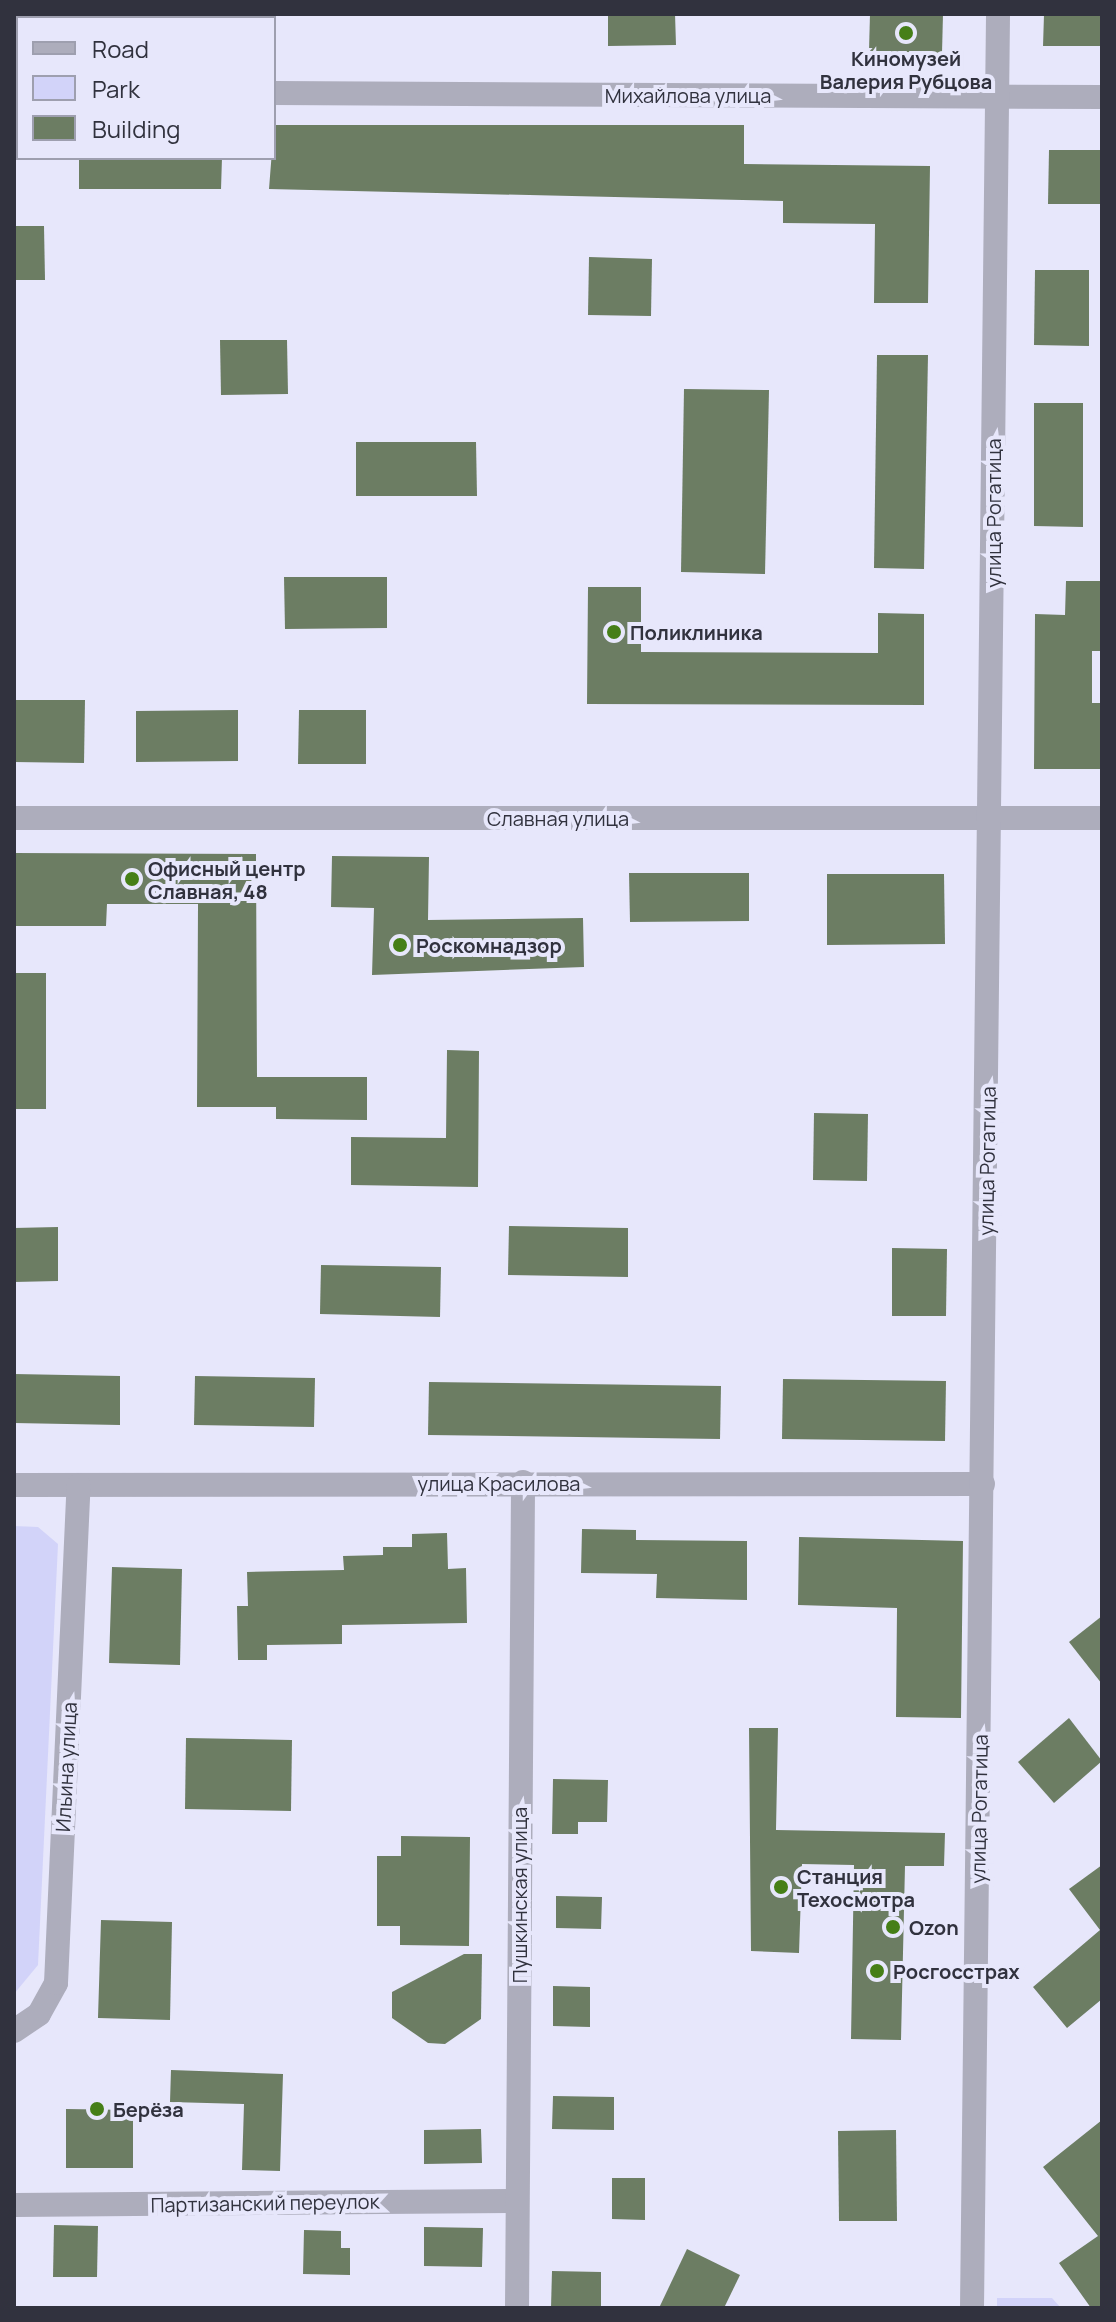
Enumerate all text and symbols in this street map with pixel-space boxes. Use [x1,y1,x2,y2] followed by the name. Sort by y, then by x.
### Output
[16,16,276,160] legend
[897,24,915,42] marker: Киномузей Валерия Рубцова
[92,32,149,65] text: Road
[820,46,992,93] place label: Киномузей Валерия Рубцова
[92,72,140,105] text: Park
[605,83,771,107] street label: Михайлова улица
[92,112,180,145] text: Building
[981,438,1005,588] street label: улица Рогатица
[630,620,763,644] place label: Поликлиника
[605,623,623,641] marker: Поликлиника
[487,806,629,830] street label: Славная улица
[148,856,306,903] place label: Офисный центр Славная, 48
[123,870,141,888] marker: Офисный центр Славная, 48
[416,933,562,957] place label: Роскомнадзор
[391,936,409,954] marker: Роскомнадзор
[974,1086,1000,1236] street label: улица Рогатица
[418,1471,580,1495] street label: улица Красилова
[51,1701,81,1833] street label: Ильина улица
[966,1734,992,1884] street label: улица Рогатица
[507,1807,531,1983] street label: Пушкинская улица
[797,1864,915,1911] place label: Станция Техосмотра
[772,1878,790,1896] marker: Станция Техосмотра
[909,1915,959,1939] place label: Ozon
[884,1918,902,1936] marker: Ozon
[893,1959,1020,1983] place label: Росгосстрах
[868,1962,886,1980] marker: Росгосстрах
[113,2097,184,2121] place label: Берёза
[88,2100,106,2118] marker: Берёза
[150,2189,380,2217] street label: Партизанский переулок

